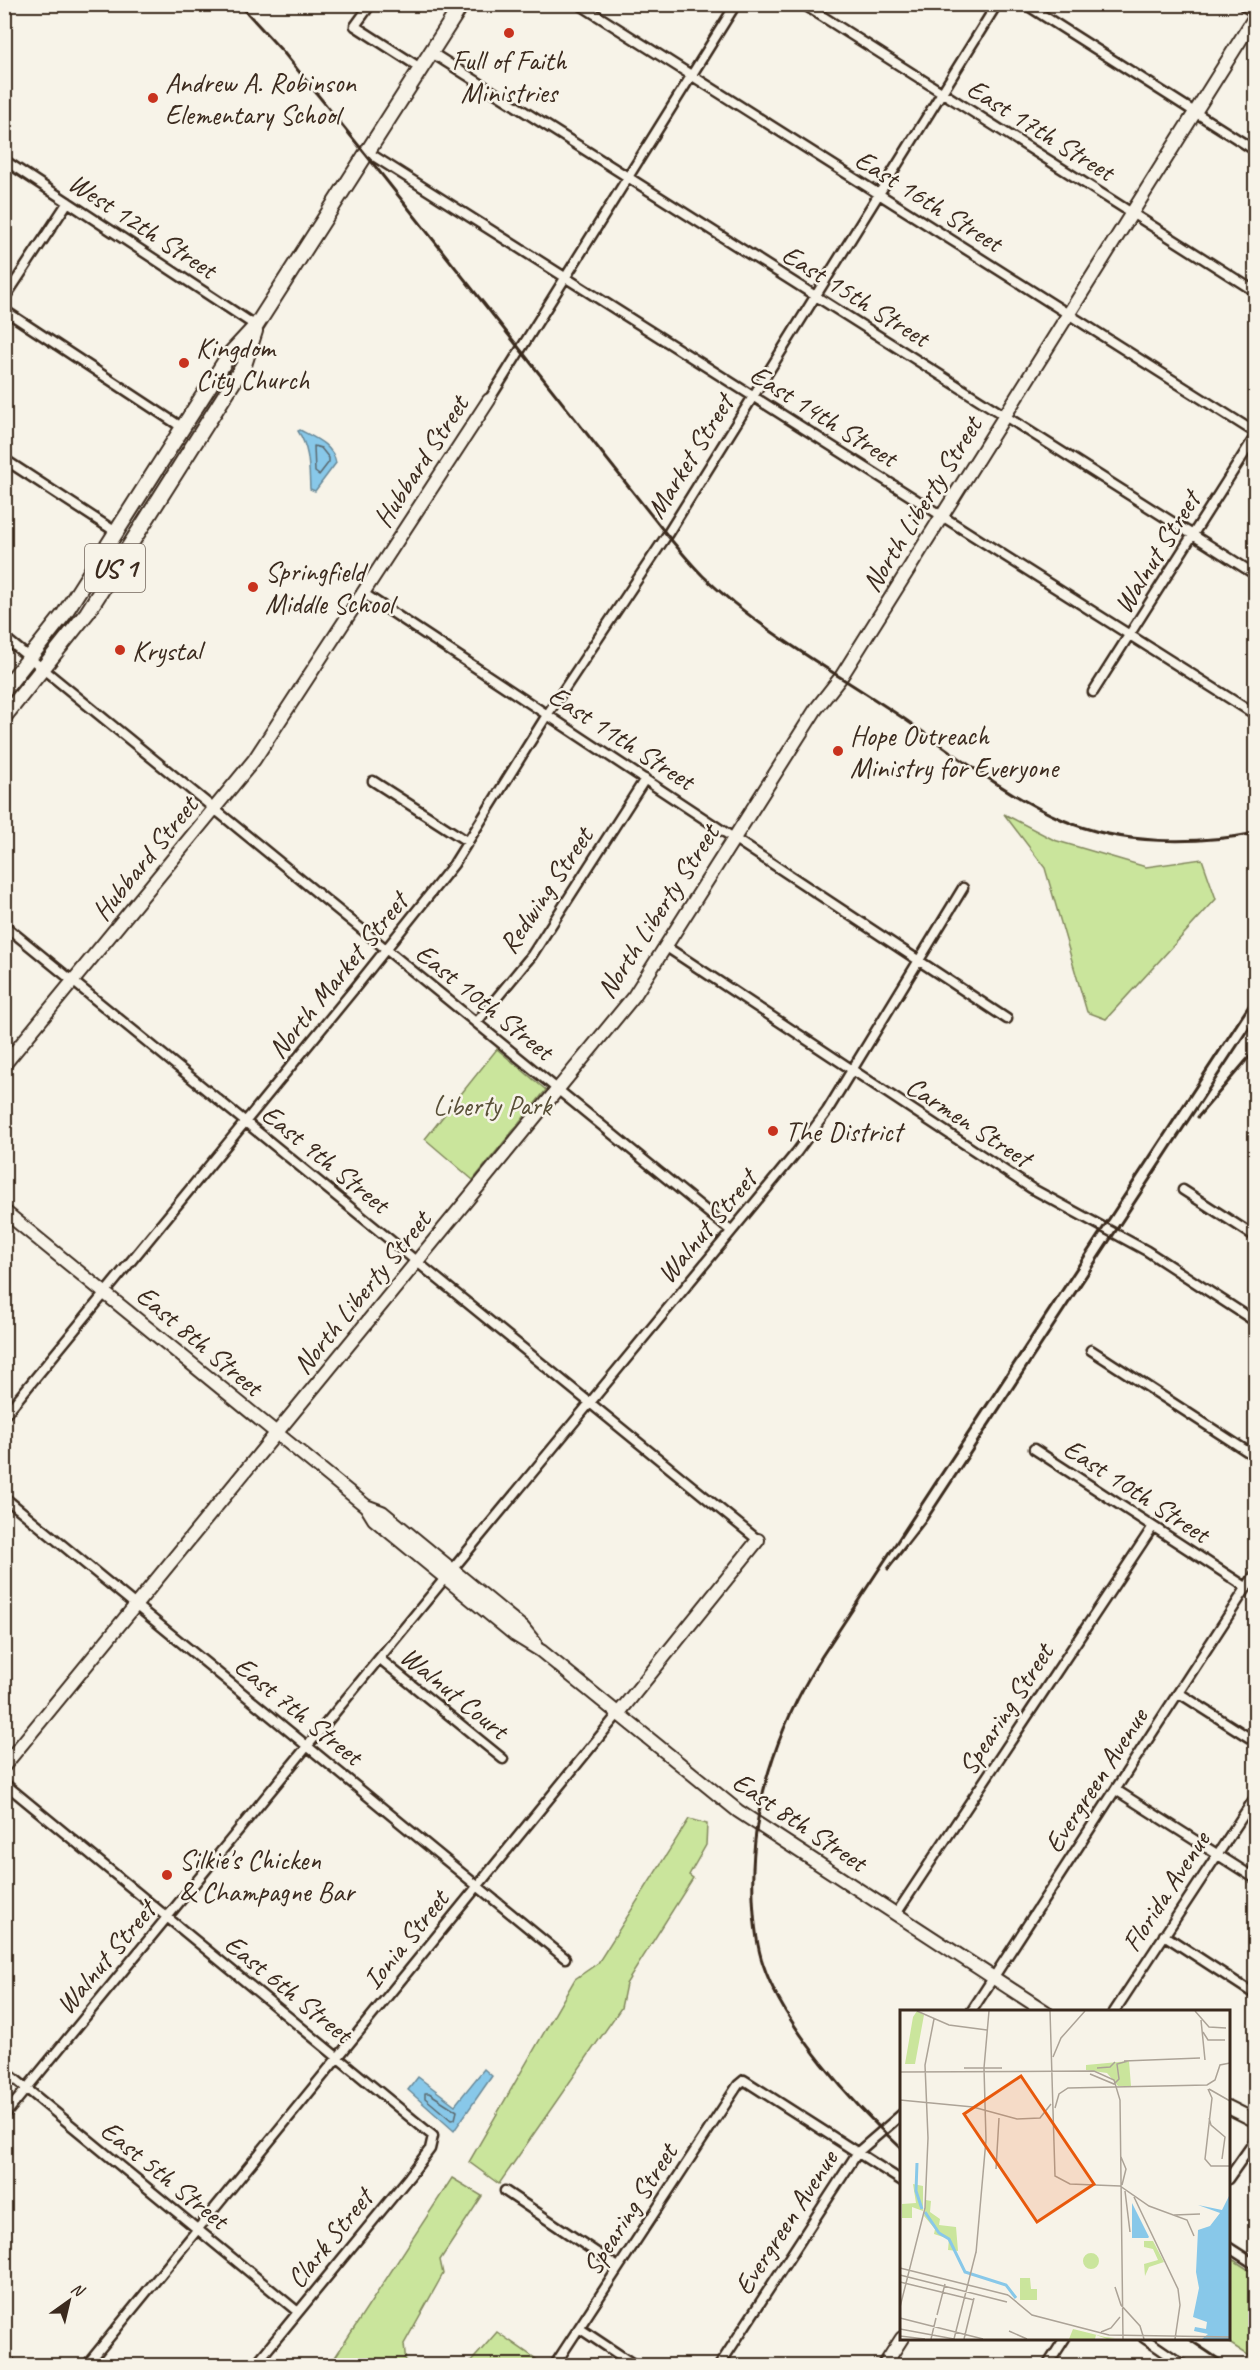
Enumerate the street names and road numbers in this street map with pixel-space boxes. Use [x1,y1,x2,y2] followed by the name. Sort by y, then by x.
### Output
[961,70,1123,190] street label: East 17th Street
[849,141,1011,261] street label: East 16th Street
[62,165,226,288] street label: West 12th Street
[776,236,938,356] street label: East 15th Street
[744,356,906,476] street label: East 14th Street
[638,385,743,524] street label: Market Street
[365,387,477,534] street label: Hubbard Street
[854,408,991,598] street label: North Liberty Street
[1105,482,1210,620] street label: Walnut Street
[85,544,145,592] road number: US 1
[542,677,704,799] street label: East 11th Street
[84,787,207,928] street label: Hubbard Street
[588,816,728,1005] street label: North Liberty Street
[491,818,602,960] street label: Redwing Street
[260,882,417,1065] street label: North Market Street
[409,935,563,1069] street label: East 10th Street
[900,1068,1041,1177] street label: Carmen Street
[255,1096,399,1222] street label: East 9th Street
[649,1160,766,1290] street label: Walnut Street
[285,1201,440,1381] street label: North Liberty Street
[129,1277,272,1405] street label: East 8th Street
[1057,1430,1219,1552] street label: East 10th Street
[950,1635,1062,1782] street label: Spearing Street
[394,1638,518,1748] street label: Walnut Court
[228,1648,372,1774] street label: East 7th Street
[1036,1700,1156,1859] street label: Evergreen Avenue
[726,1764,876,1881] street label: East 8th Street
[1113,1823,1218,1958] street label: Florida Avenue
[355,1881,458,1996] street label: Ionia Street
[48,1891,165,2021] street label: Walnut Street
[218,1926,362,2052] street label: East 6th Street
[94,2112,238,2238] street label: East 5th Street
[574,2135,686,2282] street label: Spearing Street
[726,2142,846,2301] street label: Evergreen Avenue
[279,2179,382,2295] street label: Clark Street

